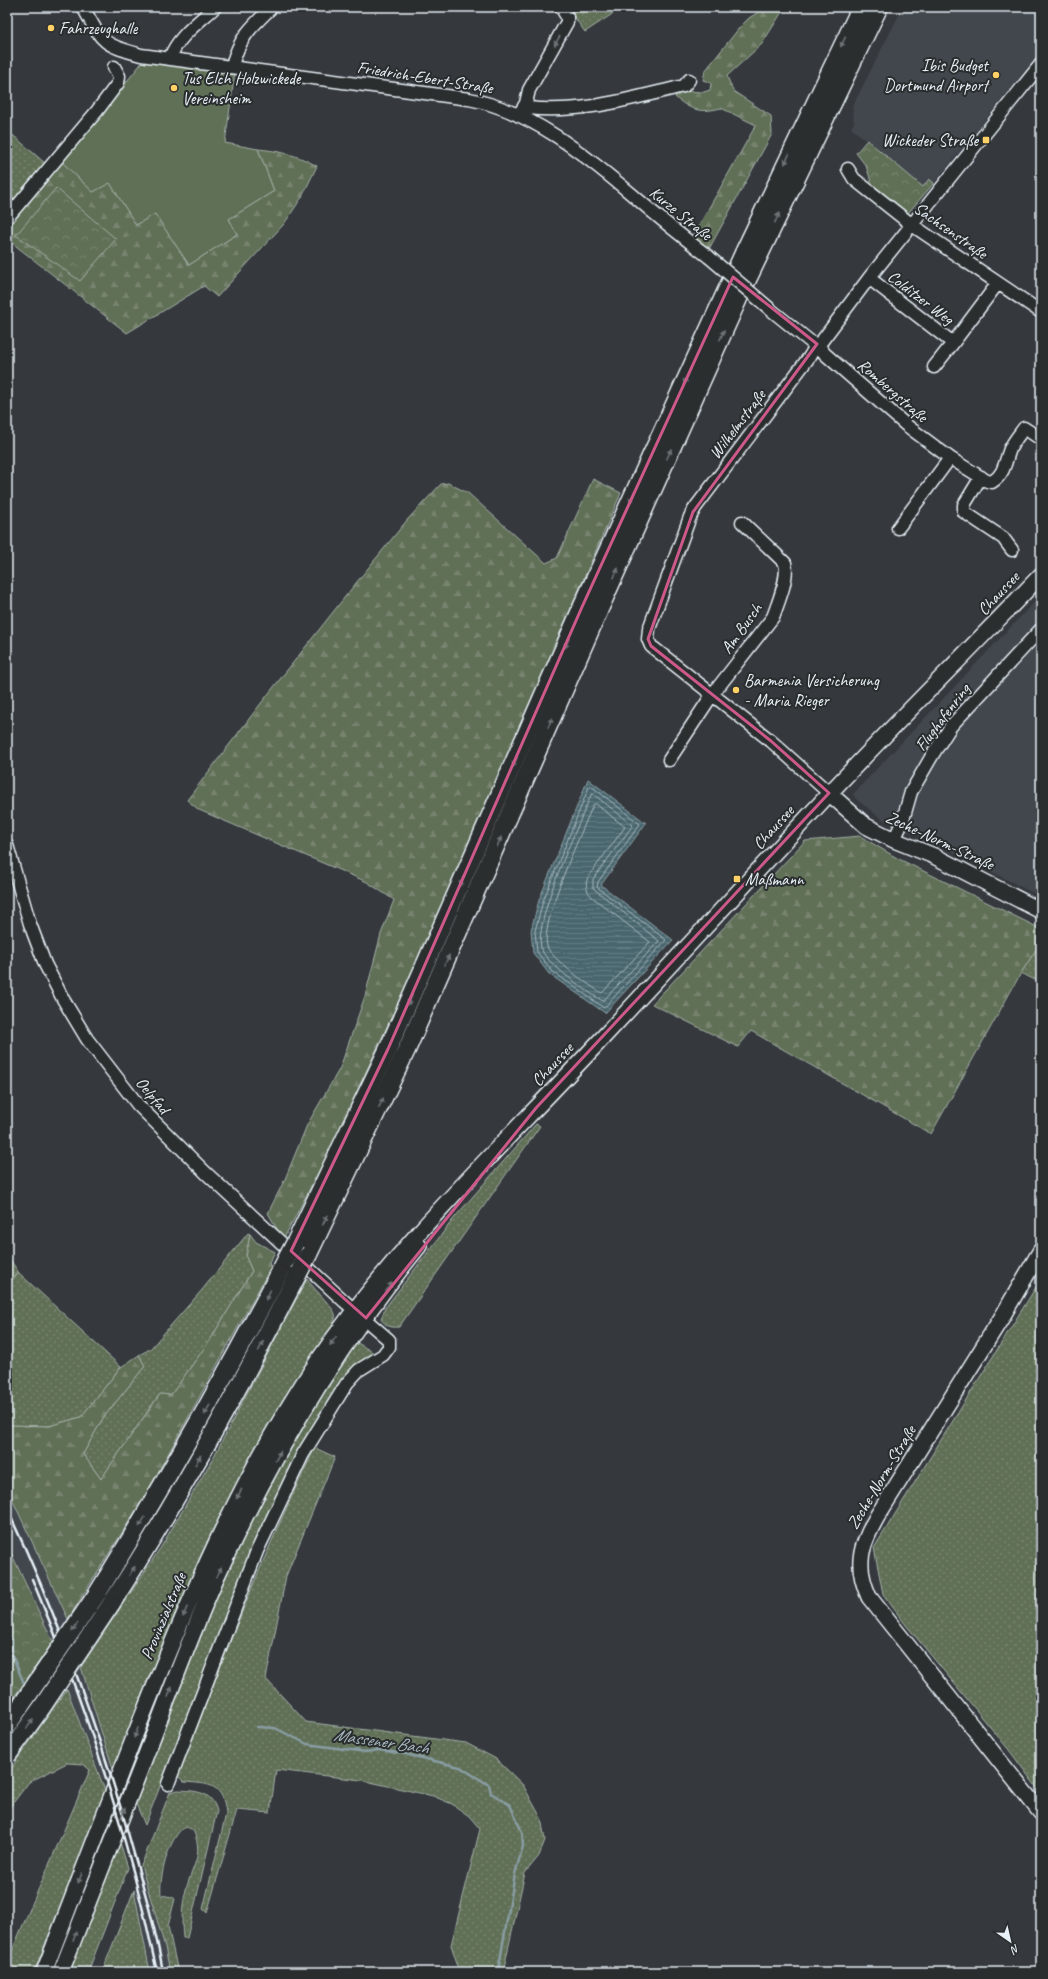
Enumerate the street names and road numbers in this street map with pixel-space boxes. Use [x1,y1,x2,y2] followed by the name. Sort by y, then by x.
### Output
[356,56,496,99] street label: Friedrich-Ebert-Straße
[645,182,717,246] street label: Kurze Straße
[910,197,993,264] street label: Sachsenstraße
[883,266,959,330] street label: Colditzer Weg
[853,354,933,428] street label: Rombergstraße
[705,384,771,463] street label: Wilhelmstraße
[973,566,1025,620] street label: Chaussee
[716,598,767,658] street label: Am Busch
[910,678,976,755] street label: Flughafenring
[748,800,800,854] street label: Chaussee
[882,806,999,875] street label: Zeche-Norm-Straße
[527,1037,579,1091] street label: Chaussee
[131,1073,176,1120] street label: Oelpfad
[842,1421,921,1533] street label: Zeche-Norm-Straße
[136,1568,192,1663] street label: Provinzialstraße

